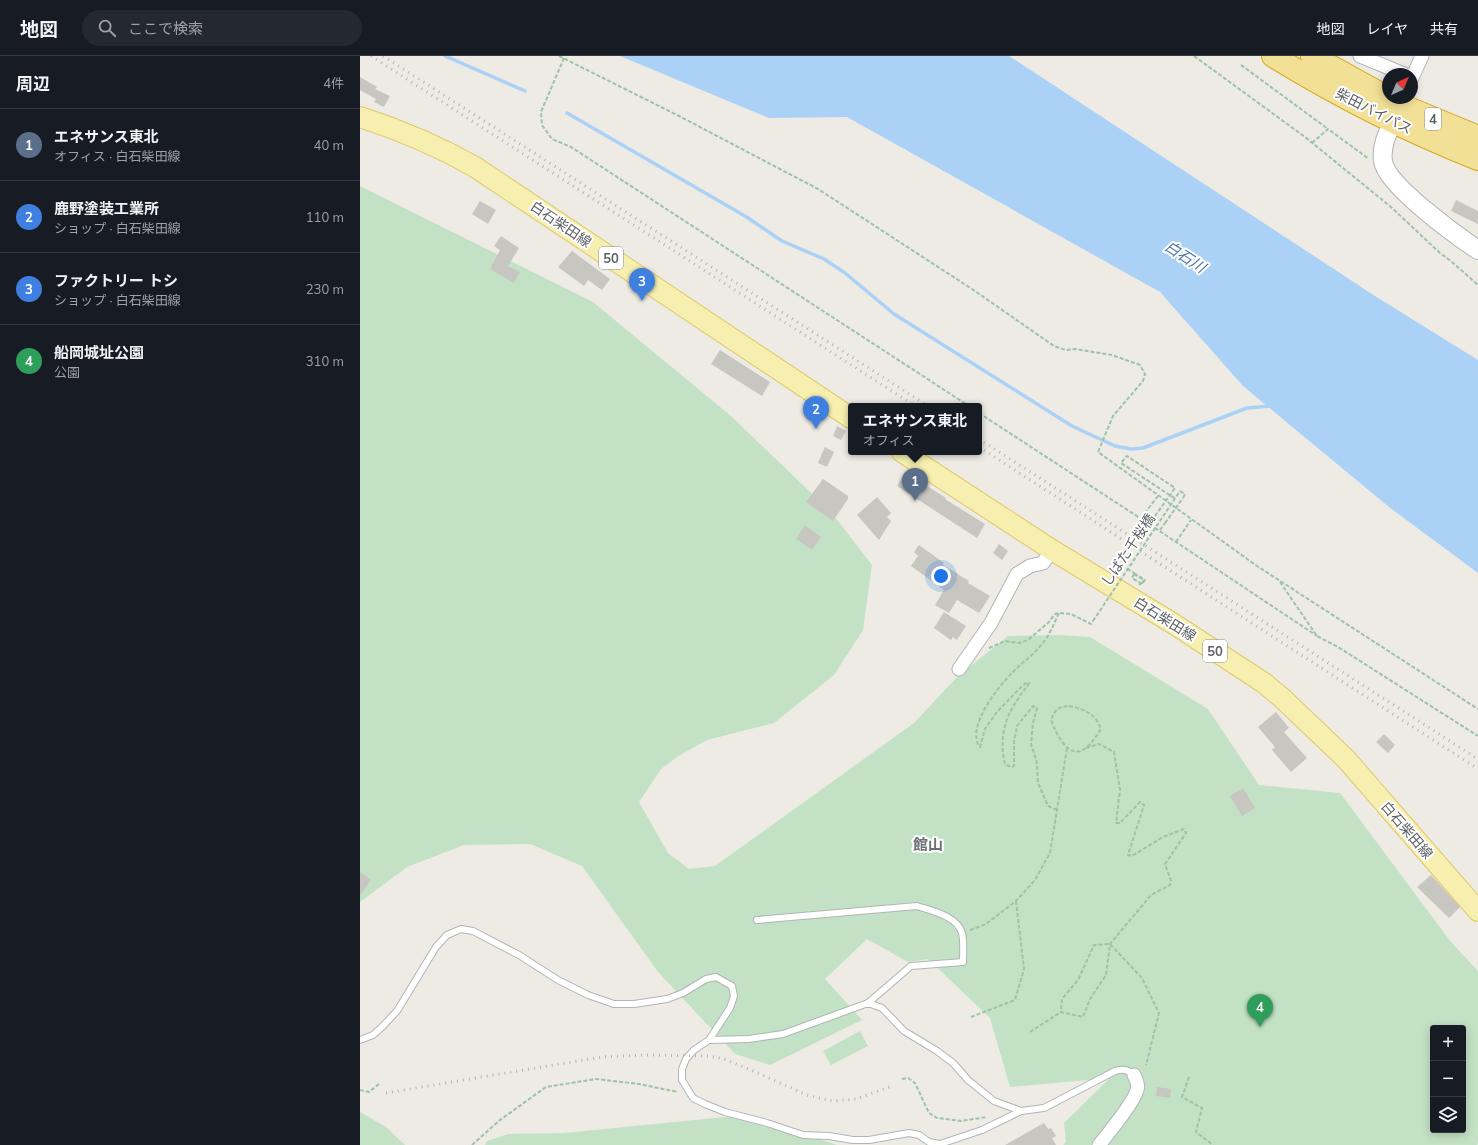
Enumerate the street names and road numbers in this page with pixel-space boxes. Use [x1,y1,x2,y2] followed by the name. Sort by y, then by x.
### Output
[1333,84,1415,138] street label: 柴田バイパス
[1425,108,1441,130] road number: 4
[527,197,595,251] street label: 白石柴田線
[599,247,623,269] road number: 50
[1097,510,1159,590] street label: しばた千桜橋
[1131,593,1199,645] street label: 白石柴田線
[1203,640,1227,662] road number: 50
[1377,798,1437,862] street label: 白石柴田線

